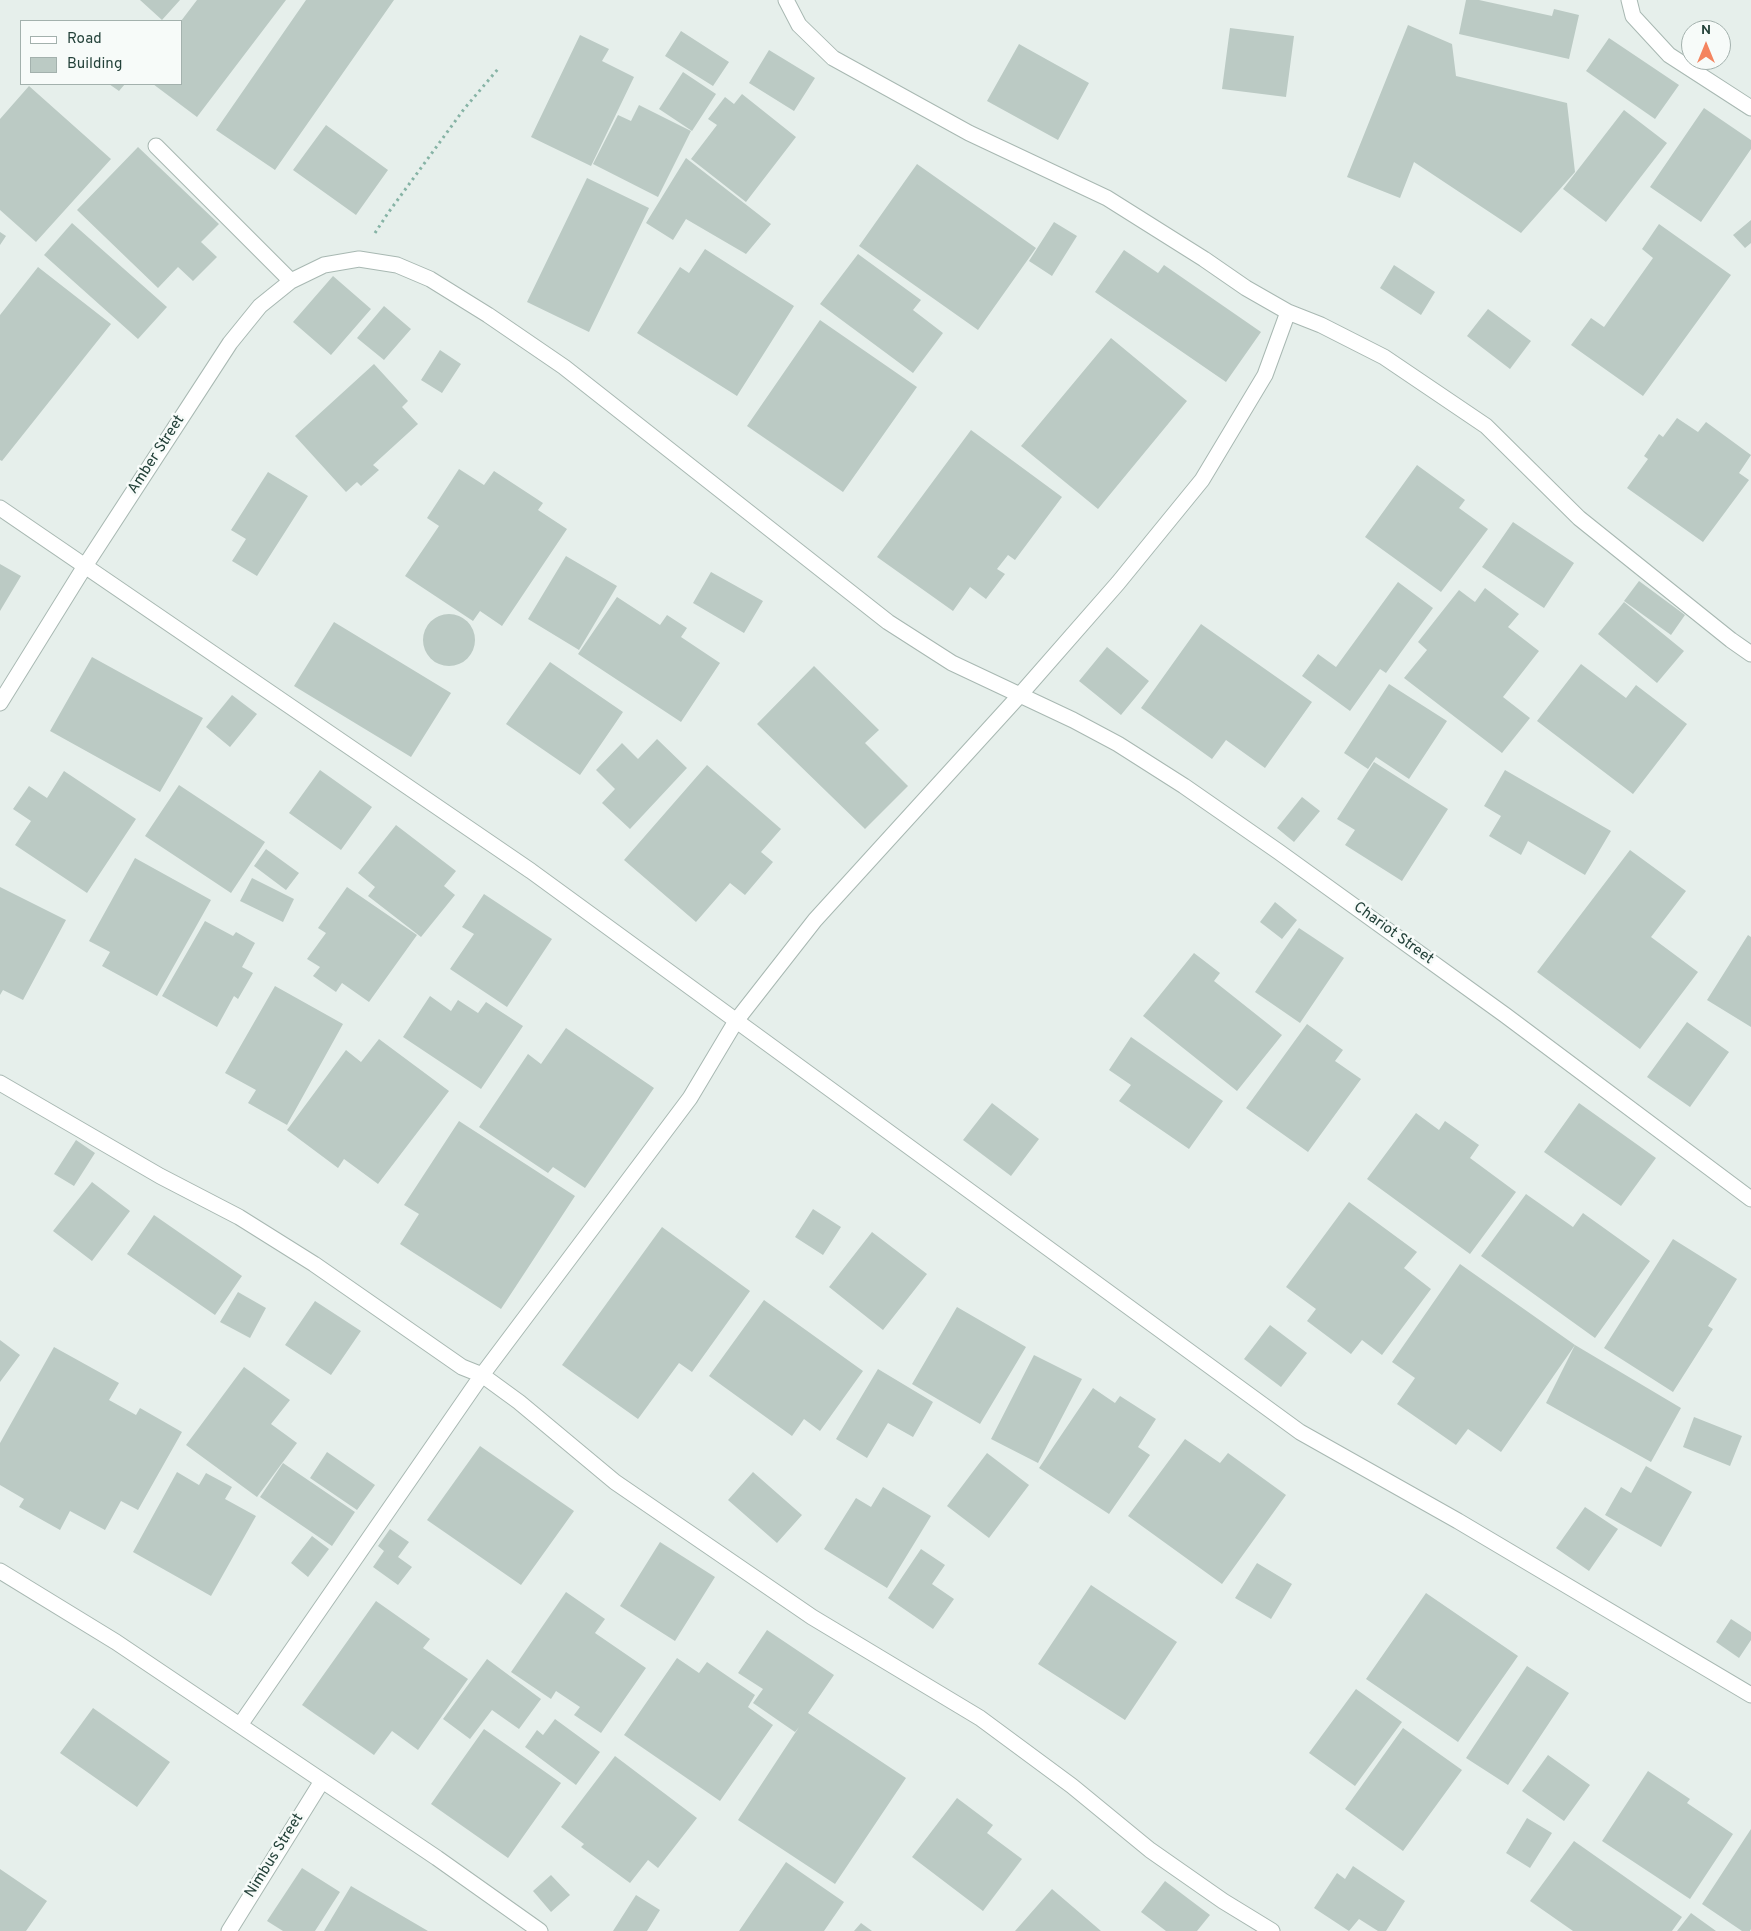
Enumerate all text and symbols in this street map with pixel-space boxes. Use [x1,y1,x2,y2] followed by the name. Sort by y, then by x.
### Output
[20,20,182,85] legend
[1681,20,1731,70] north arrow
[1701,22,1711,39] text: N
[67,30,102,49] text: Road
[67,55,122,74] text: Building
[125,412,189,498] street label: Amber Street
[1349,899,1437,969] street label: Chariot Street
[242,1811,308,1901] street label: Nimbus Street

